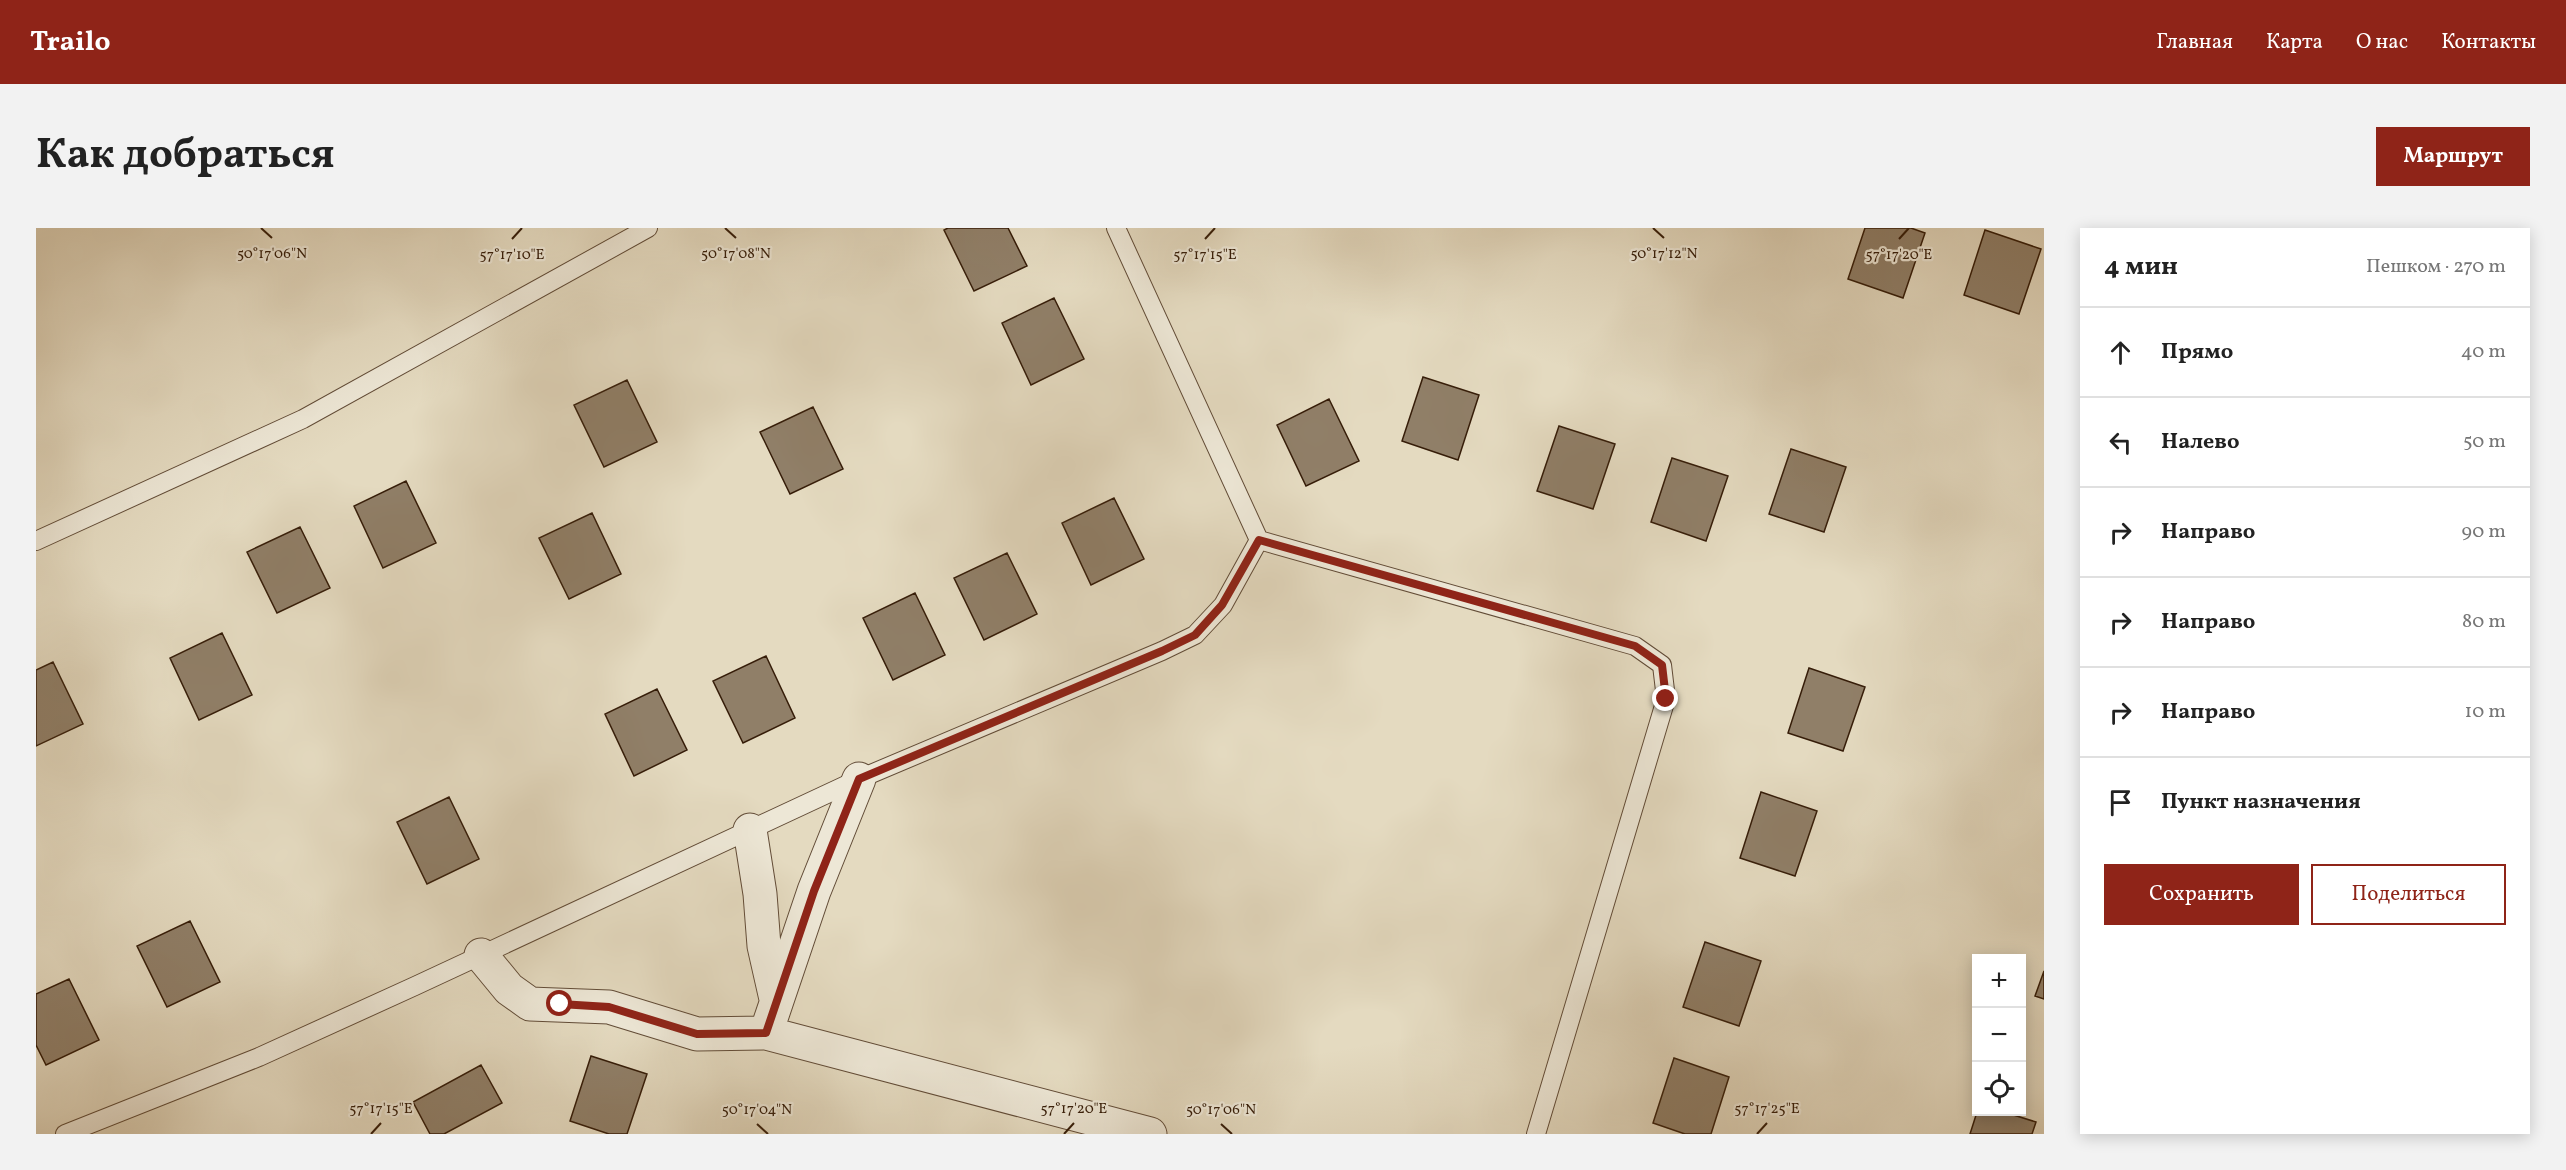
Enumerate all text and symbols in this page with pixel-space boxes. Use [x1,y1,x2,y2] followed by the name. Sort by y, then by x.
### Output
[30,23,111,62] text: Trailo
[2156,28,2233,57] text: Главная
[2266,28,2323,57] text: Карта
[2356,28,2408,57] text: О нас
[2441,28,2536,57] text: Контакты
[36,127,335,186] text: Как добраться
[2376,127,2530,186] button: Маршрут
[237,244,307,265] text: 50°17'06"N
[701,244,771,265] text: 50°17'08"N
[1630,244,1698,265] text: 50°17'12"N
[480,245,544,266] text: 57°17'10"E
[1173,245,1237,266] text: 57°17'15"E
[1866,245,1932,266] text: 57°17'20"E
[2104,249,2178,285] text: 4 мин
[2366,253,2506,281] text: Пешком · 270 m
[2104,336,2137,369] icon: ahead
[2161,337,2233,368] text: Прямо
[2461,338,2506,366] text: 40 m
[2104,426,2137,459] icon: left
[2161,427,2240,458] text: Налево
[2463,428,2506,456] text: 50 m
[2104,516,2137,549] icon: right
[2161,517,2255,548] text: Направо
[2462,518,2506,546] text: 90 m
[2104,606,2137,639] icon: right
[2161,607,2255,638] text: Направо
[2462,608,2506,636] text: 80 m
[1652,685,1678,711] route end
[2104,696,2137,729] icon: right
[2161,697,2255,728] text: Направо
[2465,698,2506,726] text: 10 m
[2104,786,2137,819] icon: arrive
[2161,787,2361,818] text: Пункт назначения
[2104,864,2299,925] button: Сохранить
[2311,864,2506,925] button: Поделиться
[1972,954,2026,1116] map controls
[1972,954,2026,1008] button: +
[546,990,572,1016] route start
[1972,1008,2026,1062] button: −
[1972,1062,2026,1116] button: locate
[349,1099,413,1120] text: 57°17'15"E
[1041,1099,1107,1120] text: 57°17'20"E
[1734,1099,1800,1120] text: 57°17'25"E
[722,1100,792,1121] text: 50°17'04"N
[1186,1100,1256,1121] text: 50°17'06"N

